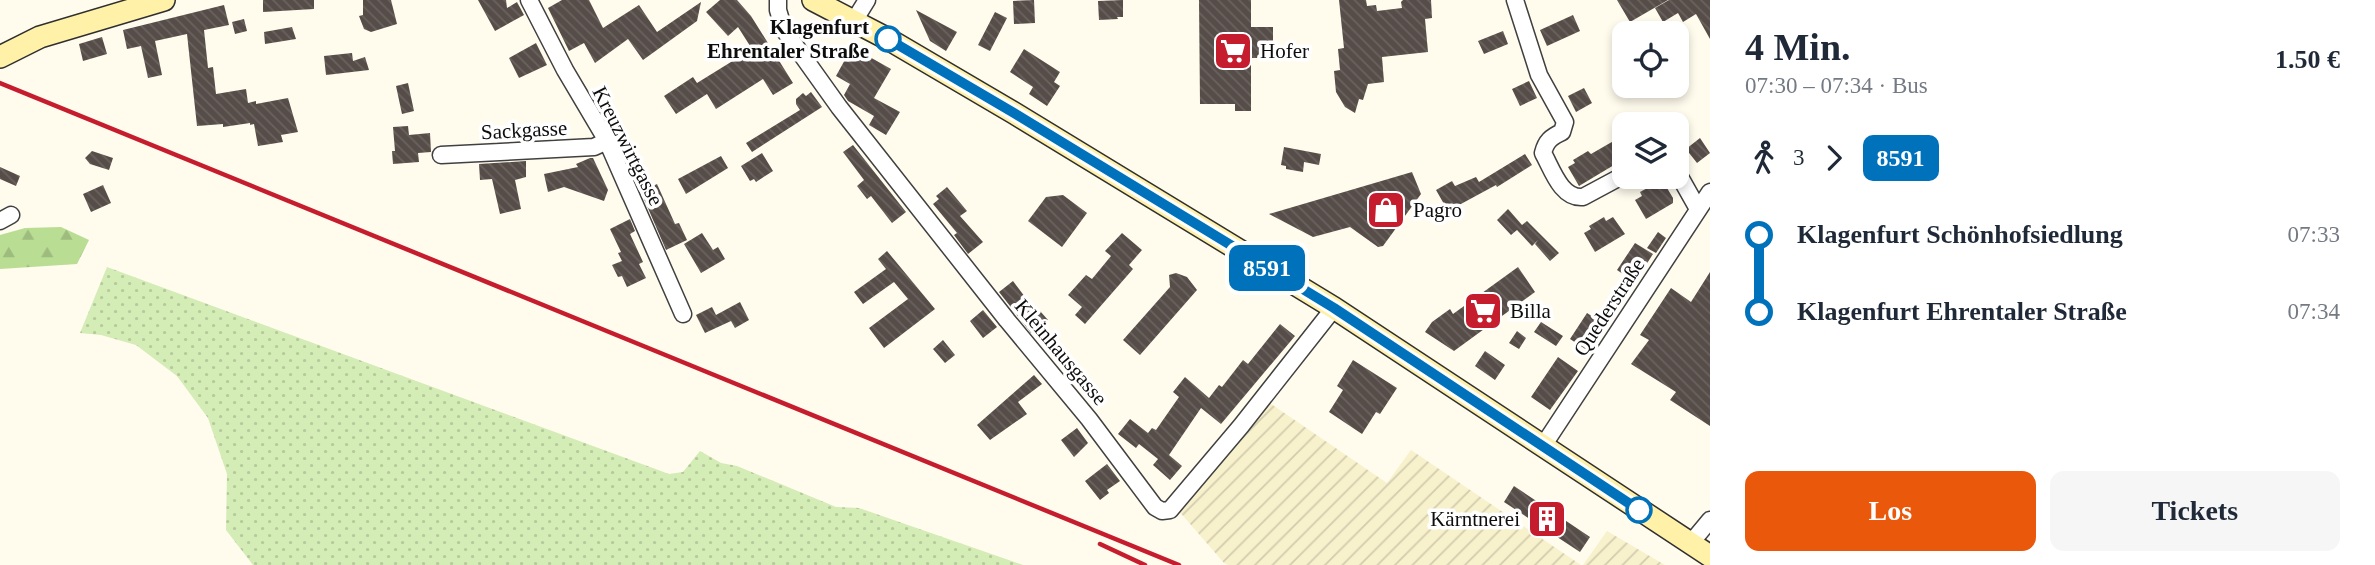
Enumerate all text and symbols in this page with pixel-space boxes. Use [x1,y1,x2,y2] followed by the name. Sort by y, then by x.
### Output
[707,15,869,63] place label: Klagenfurt Ehrentaler Straße
[1612,21,1689,189] map controls
[1612,21,1689,98] button: locate
[875,26,901,52] marker: Klagenfurt Ehrentaler Straße
[1745,26,1851,68] text: 4 Min.
[1212,30,1254,72] supermarket icon: Hofer
[1260,39,1309,63] place label: Hofer
[2275,45,2340,74] text: 1.50 €
[1745,73,1928,98] text: 07:30 – 07:34 · Bus
[588,82,668,210] street label: Kreuzwirtgasse
[1612,112,1689,189] button: layers
[480,116,568,144] street label: Sackgasse
[1745,139,1783,177] icon: walk
[1815,139,1853,177] icon: forward
[1793,145,1805,170] text: 3
[1877,145,1925,171] text: 8591
[1365,189,1407,231] shop icon: Pagro
[1413,198,1462,222] place label: Pagro
[1797,220,2123,249] text: Klagenfurt Schönhofsiedlung
[2288,222,2340,247] text: 07:33
[1218,245,1316,291] line badge: 8591
[1568,254,1650,360] street label: Quederstraße
[1243,255,1291,281] text: 8591
[1462,290,1504,332] supermarket icon: Billa
[1010,294,1112,410] street label: Kleinhausgasse
[1797,297,2127,326] text: Klagenfurt Ehrentaler Straße
[1510,299,1552,323] place label: Billa
[2288,299,2340,324] text: 07:34
[1745,471,2036,551] button: Los
[2050,471,2340,551] button: Tickets
[1626,497,1652,523] unlabelled marker
[1526,498,1568,540] building icon: Kärntnerei
[1430,507,1520,531] place label: Kärntnerei

